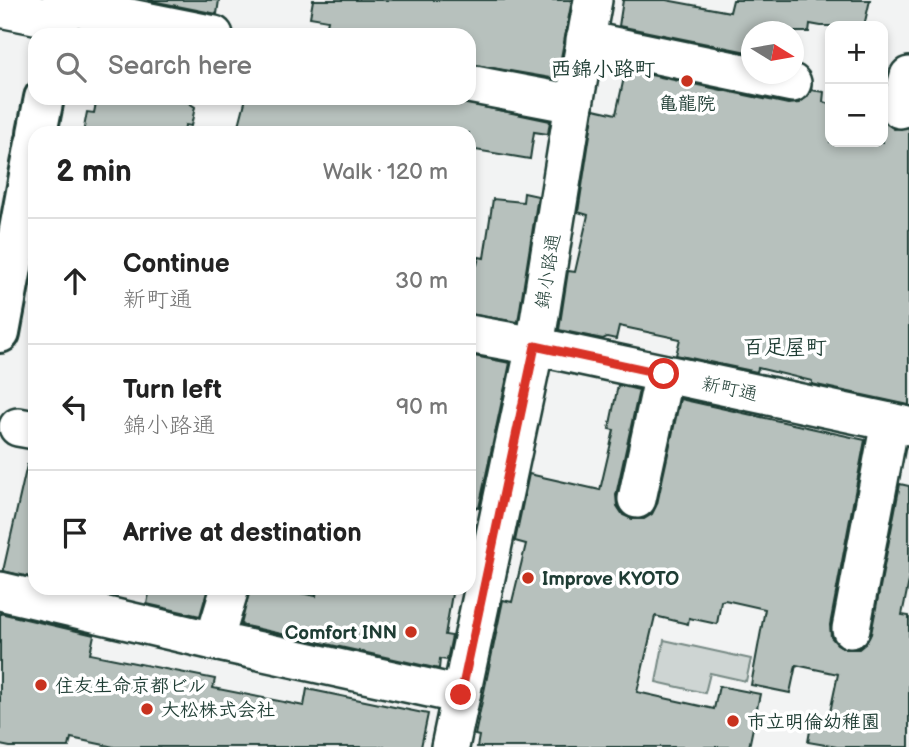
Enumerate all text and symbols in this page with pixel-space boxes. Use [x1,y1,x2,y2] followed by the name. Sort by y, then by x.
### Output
[741,21,804,84] north arrow
[825,21,888,147] map controls
[825,21,888,84] button: +
[28,28,476,105] search box
[52,48,90,86] icon: search
[108,51,252,82] text: Search here
[551,57,656,82] district label: 西錦小路町
[679,73,695,89] marker: 亀龍院
[825,84,888,147] button: −
[658,93,716,116] place label: 亀龍院
[56,154,132,190] text: 2 min
[323,158,448,186] text: Walk · 120 m
[531,232,566,311] street label: 錦小路通
[123,249,230,280] text: Continue
[56,262,94,300] icon: ahead
[395,267,448,295] text: 30 m
[123,286,192,314] text: 新町通
[743,335,827,360] district label: 百足屋町
[648,358,679,389] route start
[699,372,760,407] street label: 新町通
[123,375,222,406] text: Turn left
[56,388,94,426] icon: left
[396,393,448,421] text: 90 m
[123,412,215,440] text: 錦小路通
[56,514,94,552] icon: arrive
[123,518,362,549] text: Arrive at destination
[542,568,679,591] place label: Improve KYOTO
[520,570,536,586] marker: Improve KYOTO
[285,622,397,645] place label: Comfort INN
[403,624,419,640] marker: Comfort INN
[55,675,207,698] place label: 住友生命京都ビル
[33,677,49,693] marker: 住友生命京都ビル
[445,679,476,710] route end
[161,699,275,722] place label: 大松株式会社
[139,701,155,717] marker: 大松株式会社
[747,711,880,734] place label: 市立明倫幼稚園
[725,713,741,729] marker: 市立明倫幼稚園

